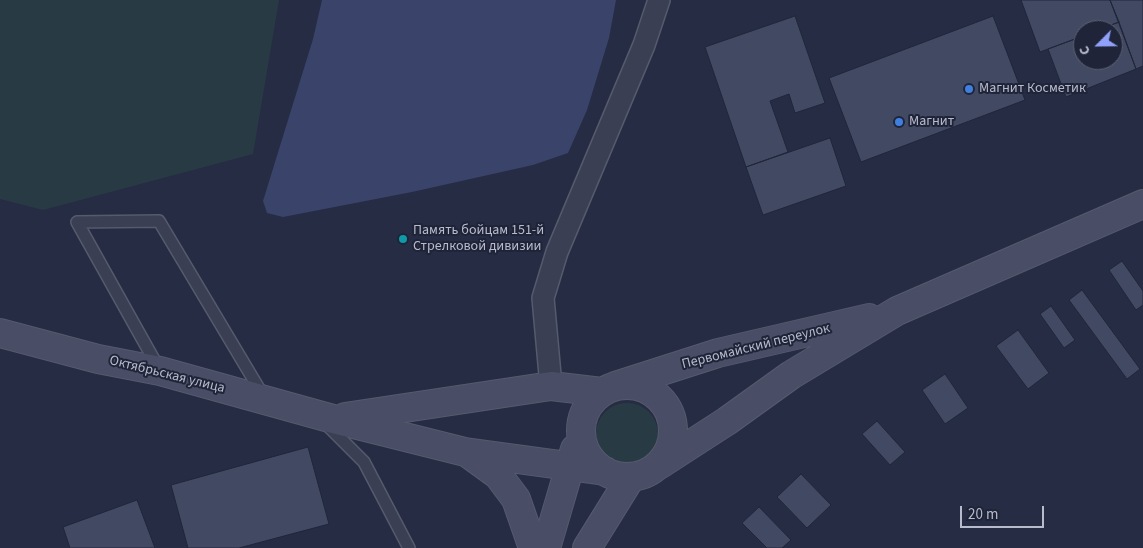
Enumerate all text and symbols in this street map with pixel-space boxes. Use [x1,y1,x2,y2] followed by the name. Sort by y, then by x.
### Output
[1073,20,1123,70] north arrow
[1074,43,1096,58] text: С
[979,81,1086,97] place label: Магнит Косметик
[963,83,975,95] marker: Магнит Косметик
[909,114,954,130] place label: Магнит
[893,116,905,128] marker: Магнит
[413,223,544,256] place label: Память бойцам 151-й Стрелковой дивизии
[397,233,409,245] marker: Память бойцам 151-й Стрелковой дивизии
[680,320,832,374] street label: Первомайский переулок
[108,353,226,397] street label: Октябрьская улица
[963,496,1047,528] scale bar
[968,504,998,525] text: 20 m

